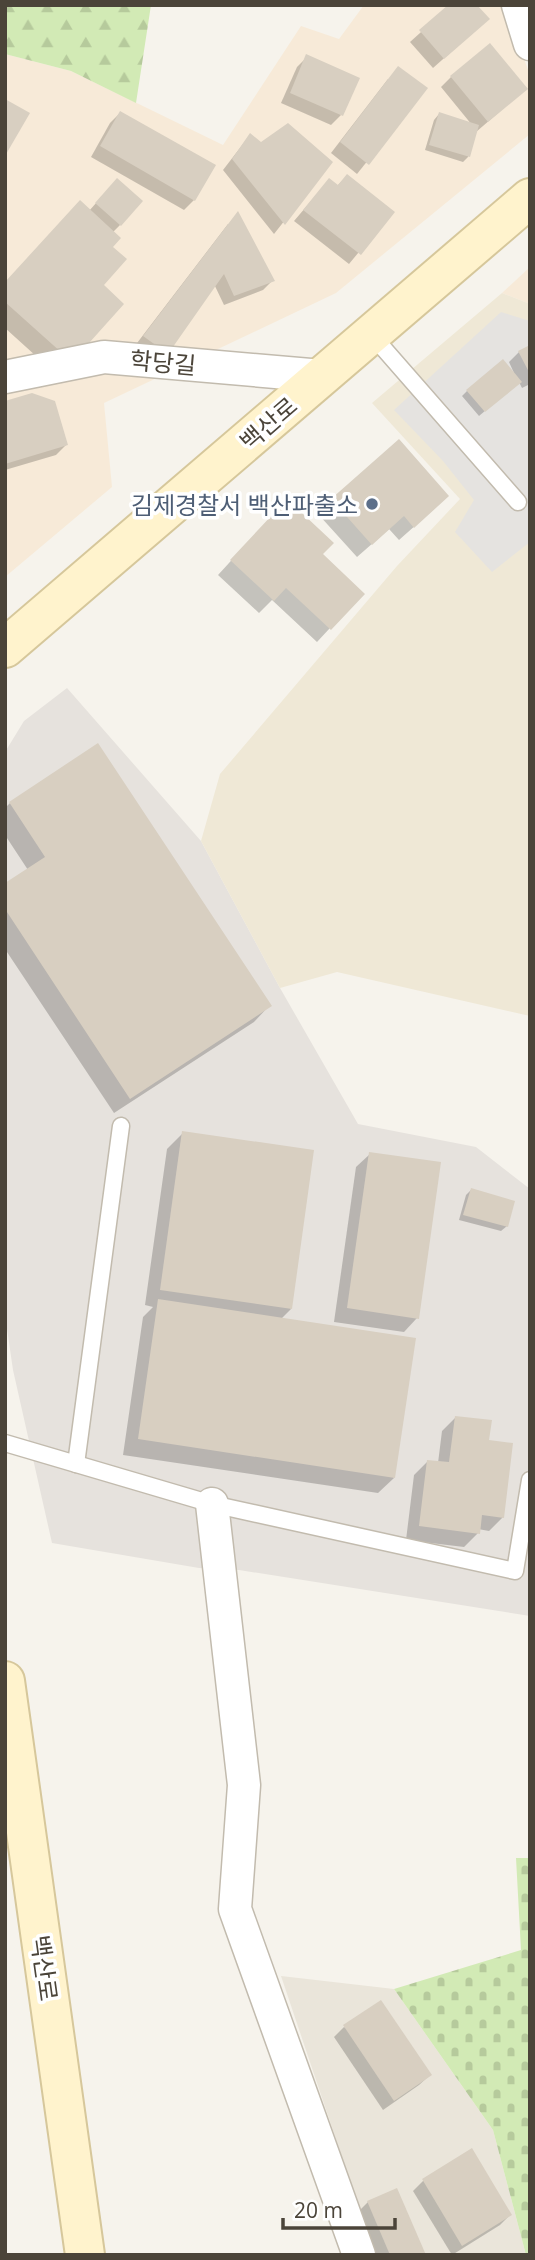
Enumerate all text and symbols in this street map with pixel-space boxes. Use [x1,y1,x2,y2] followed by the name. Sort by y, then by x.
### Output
[129,343,197,381] street label: 학당길
[232,389,304,457] street label: 백산로
[131,488,358,521] place label: 김제경찰서 백산파출소
[364,496,380,512] marker: 김제경찰서 백산파출소
[24,1933,66,2003] street label: 백산로
[283,2186,395,2230] scale bar
[294,2196,343,2224] text: 20 m

